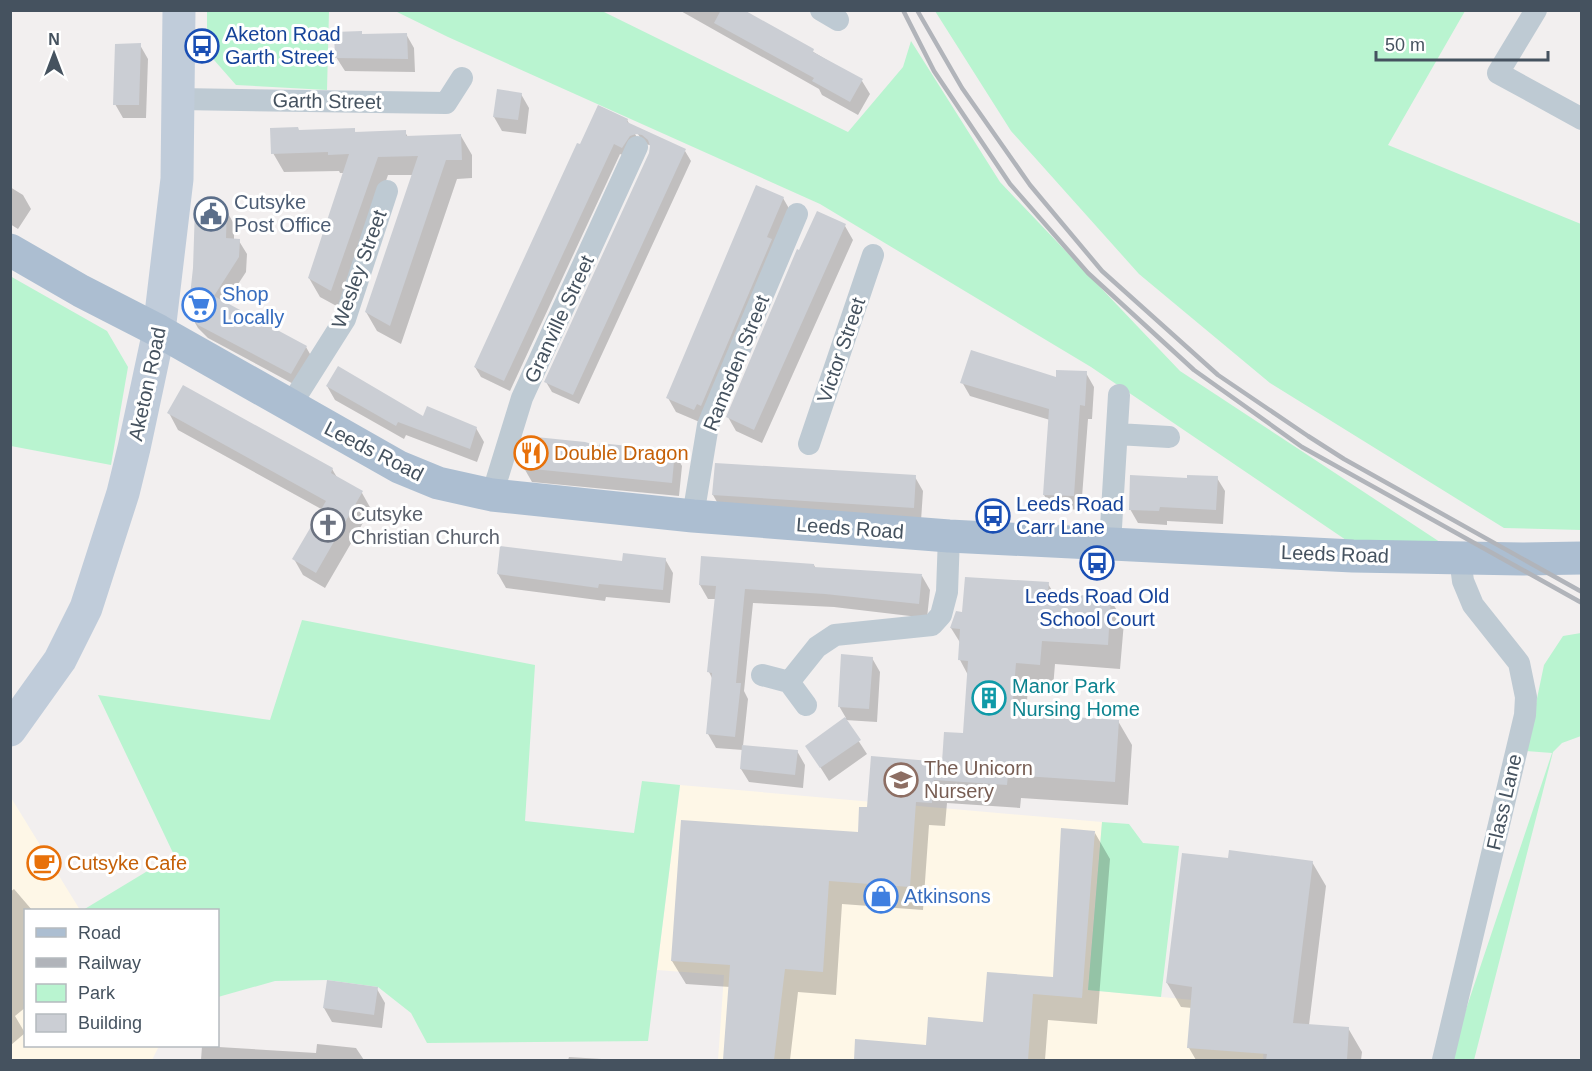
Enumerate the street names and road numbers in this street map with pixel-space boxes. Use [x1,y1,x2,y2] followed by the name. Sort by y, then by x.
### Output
[272,89,382,113] street label: Garth Street
[327,207,391,331] street label: Wesley Street
[520,251,598,386] street label: Granville Street
[699,291,773,434] street label: Ramsden Street
[813,294,869,405] street label: Victor Street
[124,325,170,443] street label: Aketon Road
[321,417,427,485] street label: Leeds Road
[795,513,905,543] street label: Leeds Road
[1281,541,1389,567] street label: Leeds Road
[1482,752,1526,852] street label: Flass Lane

